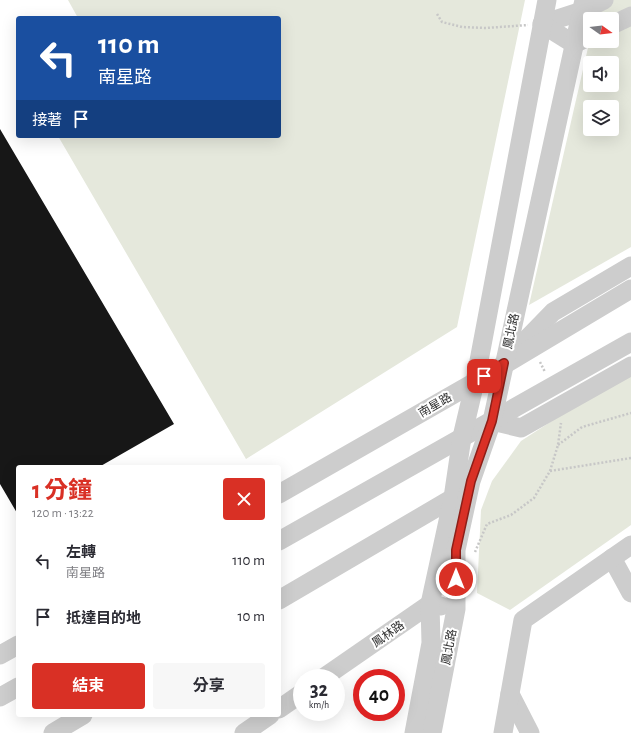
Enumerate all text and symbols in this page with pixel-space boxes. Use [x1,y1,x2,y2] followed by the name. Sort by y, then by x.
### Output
[583,12,619,48] north arrow
[583,12,619,136] map controls
[98,31,160,59] text: 110 m
[32,32,84,84] icon: left
[583,56,619,92] button: sound
[98,69,152,87] text: 南星路
[583,100,619,136] button: layers
[70,108,92,130] icon: arrive
[32,113,62,128] text: 接著
[500,312,521,350] street label: 鳳北路
[467,359,501,393] pin
[473,365,495,387] icon: arrive
[416,390,454,419] street label: 南星路
[223,478,265,520] button: close
[32,479,92,503] text: 1 分鐘
[32,507,94,520] text: 120 m · 13:22
[66,545,96,560] text: 左轉
[32,550,54,572] icon: left
[232,553,265,568] text: 110 m
[435,558,477,600] position arrow
[66,567,105,580] text: 南星路
[32,606,54,628] icon: arrive
[237,609,265,624] text: 10 m
[66,611,141,626] text: 抵達目的地
[369,618,406,649] street label: 鳳林路
[439,628,458,666] street label: 鳳北路
[32,663,145,709] button: 結束
[153,663,265,709] button: 分享
[353,669,405,721] speed limit sign: 40
[310,680,328,700] text: 32
[309,700,329,710] text: km/h

